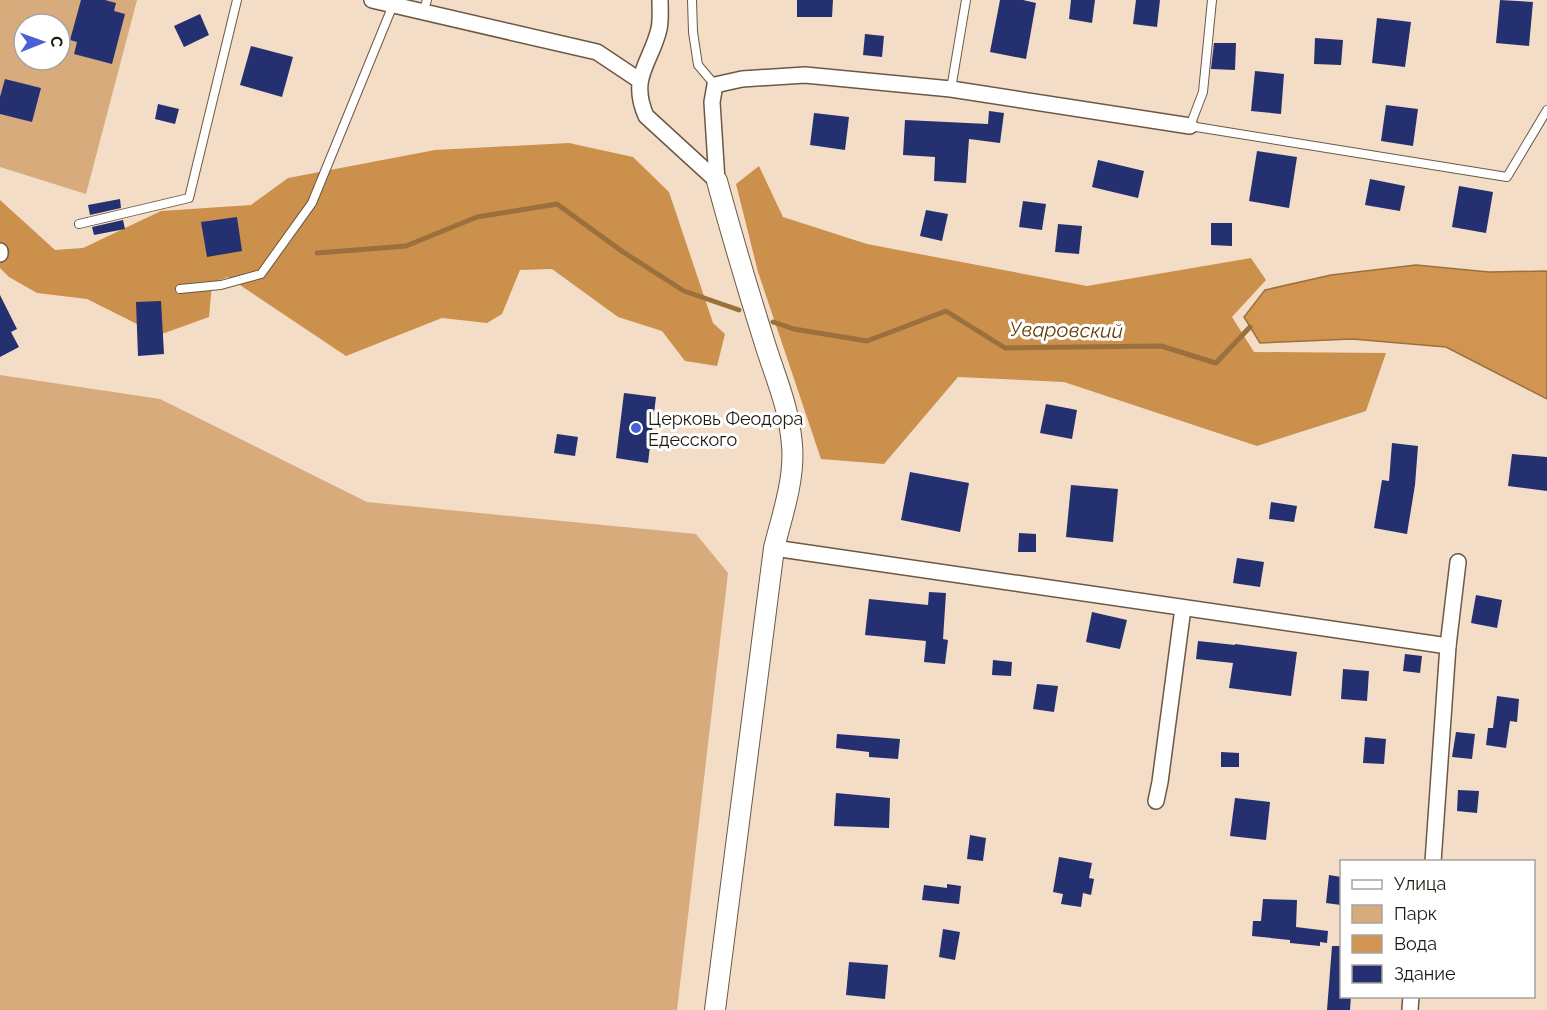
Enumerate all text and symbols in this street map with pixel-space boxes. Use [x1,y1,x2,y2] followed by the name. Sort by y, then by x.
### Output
[12,12,72,72] north arrow
[47,36,66,47] text: С
[1009,317,1123,343] water label: Уваровский
[648,408,803,450] place label: Церковь Феодора Едесского
[629,421,643,435] marker: Церковь Феодора Едесского
[1340,860,1535,998] legend
[1394,873,1446,894] text: Улица
[1394,903,1437,924] text: Парк
[1394,933,1437,954] text: Вода
[1394,963,1456,984] text: Здание

